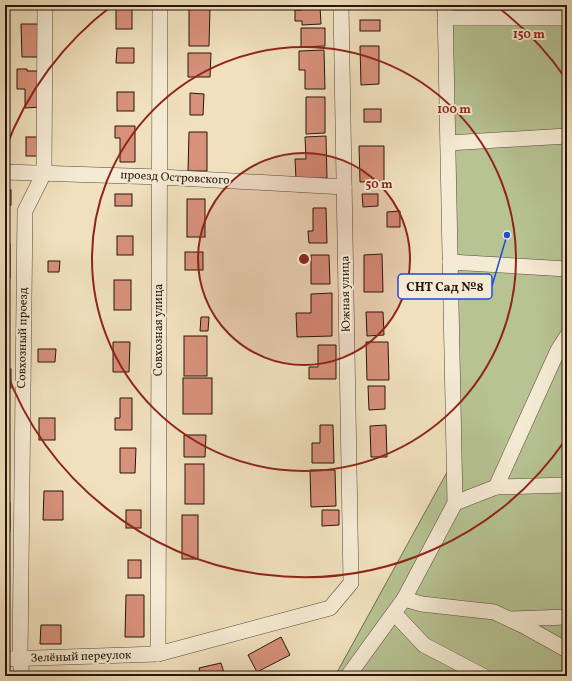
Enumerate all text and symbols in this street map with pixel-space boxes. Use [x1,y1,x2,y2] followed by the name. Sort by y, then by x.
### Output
[513,27,545,43] text: 150 m
[437,102,471,118] text: 100 m
[120,167,230,189] street label: проезд Островского
[365,177,393,193] text: 50 m
[297,252,311,266] centre of rings
[337,256,355,332] street label: Южная улица
[398,274,492,299] callout: СНТ Сад №8
[406,279,484,297] text: СНТ Сад №8
[151,284,167,376] street label: Совхозная улица
[14,287,32,389] street label: Совхозный проезд
[30,647,132,667] street label: Зелёный переулок

